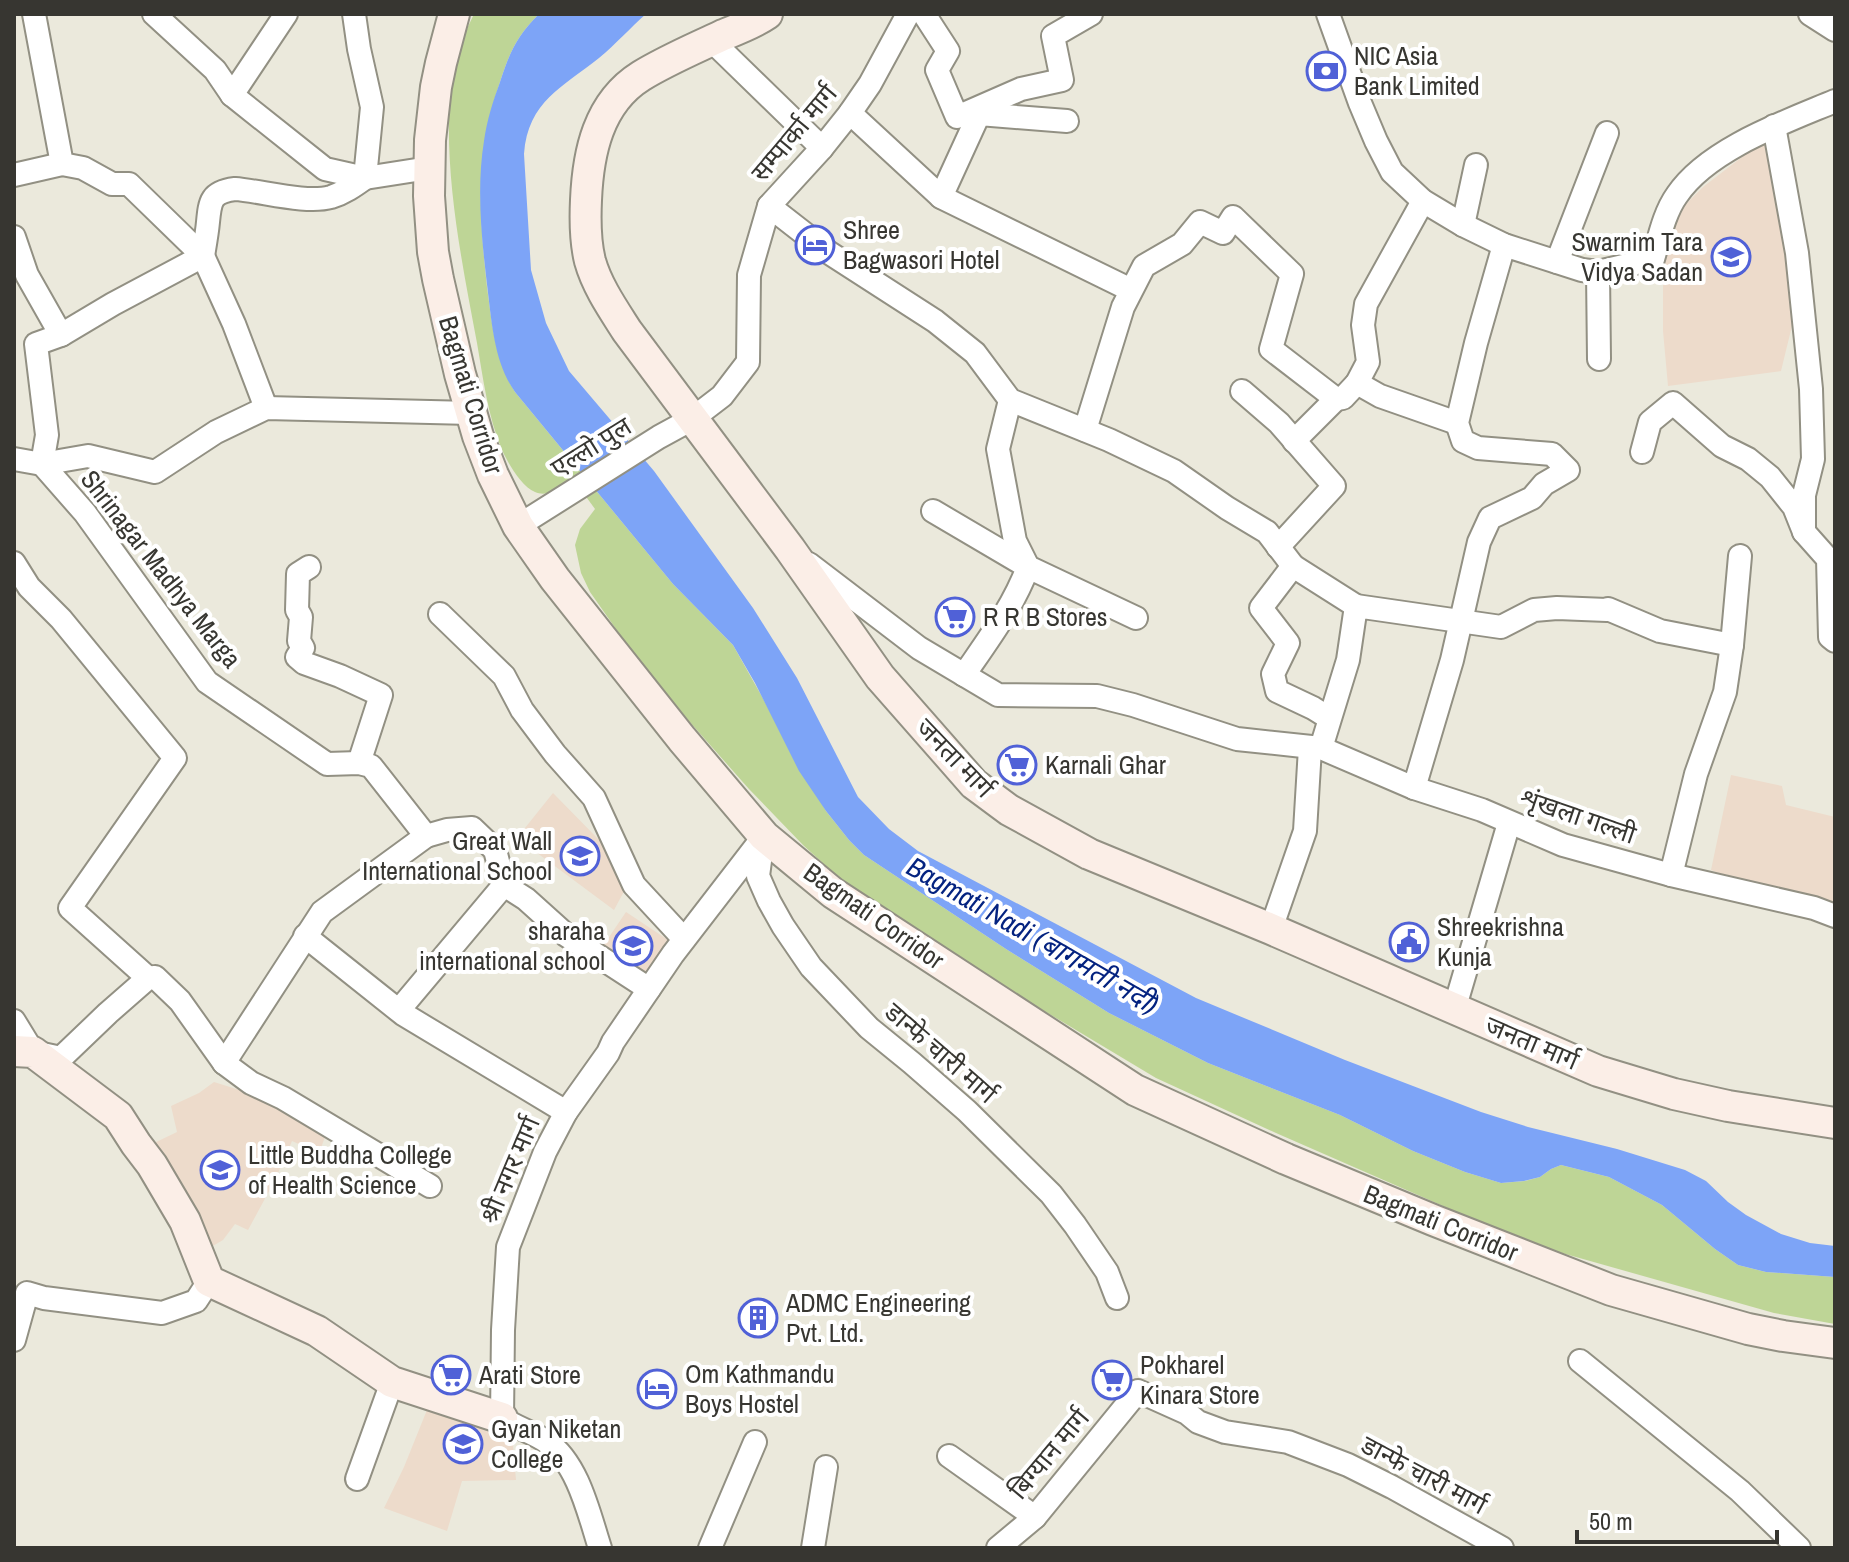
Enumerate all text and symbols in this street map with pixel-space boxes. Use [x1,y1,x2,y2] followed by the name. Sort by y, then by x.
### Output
[1354,38,1480,103] place label: NIC Asia Bank Limited
[1305,50,1347,92] bank icon: NIC Asia Bank Limited
[743,76,845,189] street label: सम्पार्का मार्ग
[843,212,999,277] place label: Shree Bagwasori Hotel
[794,224,836,266] hotel icon: Shree Bagwasori Hotel
[1571,224,1703,289] place label: Swarnim Tara Vidya Sadan
[1710,236,1752,278] school or university icon: Swarnim Tara Vidya Sadan
[431,312,512,478] street label: Bagmati Corridor
[544,408,638,485] street label: एल्लो पुल
[73,463,250,675] street label: Shrinagar Madhya Marga
[934,596,976,638] supermarket icon: R R B Stores
[983,599,1107,634] place label: R R B Stores
[909,710,1003,806] street label: जनता मार्ग
[996,744,1038,786] supermarket icon: Karnali Ghar
[1045,747,1166,782] place label: Karnali Ghar
[1516,779,1642,852] street label: शृंखला गल्ली
[362,823,552,888] place label: Great Wall International School
[559,835,601,877] school or university icon: Great Wall International School
[900,847,1166,1023] water label: Bagmati Nadi (बागमती नदी)
[797,854,951,977] street label: Bagmati Corridor
[1437,909,1564,974] place label: Shreekrishna Kunja
[419,913,605,978] place label: sharaha international school
[1388,921,1430,963] public building icon: Shreekrishna Kunja
[612,925,654,967] school or university icon: sharaha international school
[877,994,1005,1111] street label: डान्फे चारी मार्ग
[1480,1007,1585,1078] street label: जनता मार्ग
[471,1110,548,1229] street label: श्री नगर मार्ग
[248,1137,452,1202] place label: Little Buddha College of Health Science
[199,1149,241,1191] school or university icon: Little Buddha College of Health Science
[1359,1176,1524,1269] street label: Bagmati Corridor
[785,1285,971,1350] place label: ADMC Engineering Pvt. Ltd.
[737,1297,779,1339] building icon: ADMC Engineering Pvt. Ltd.
[1140,1347,1260,1412] place label: Pokharel Kinara Store
[430,1354,472,1396] supermarket icon: Arati Store
[685,1356,834,1421] place label: Om Kathmandu Boys Hostel
[478,1357,581,1392] place label: Arati Store
[1091,1359,1133,1401] supermarket icon: Pokharel Kinara Store
[636,1368,678,1410] hotel icon: Om Kathmandu Boys Hostel
[1001,1400,1097,1506] street label: बिग्यान मार्ग
[491,1411,621,1476] place label: Gyan Niketan College
[442,1423,484,1465] school or university icon: Gyan Niketan College
[1355,1426,1494,1523] street label: डान्फे चारी मार्ग
[1577,1494,1777,1544] scale bar
[1589,1505,1633,1537] text: 50 m

